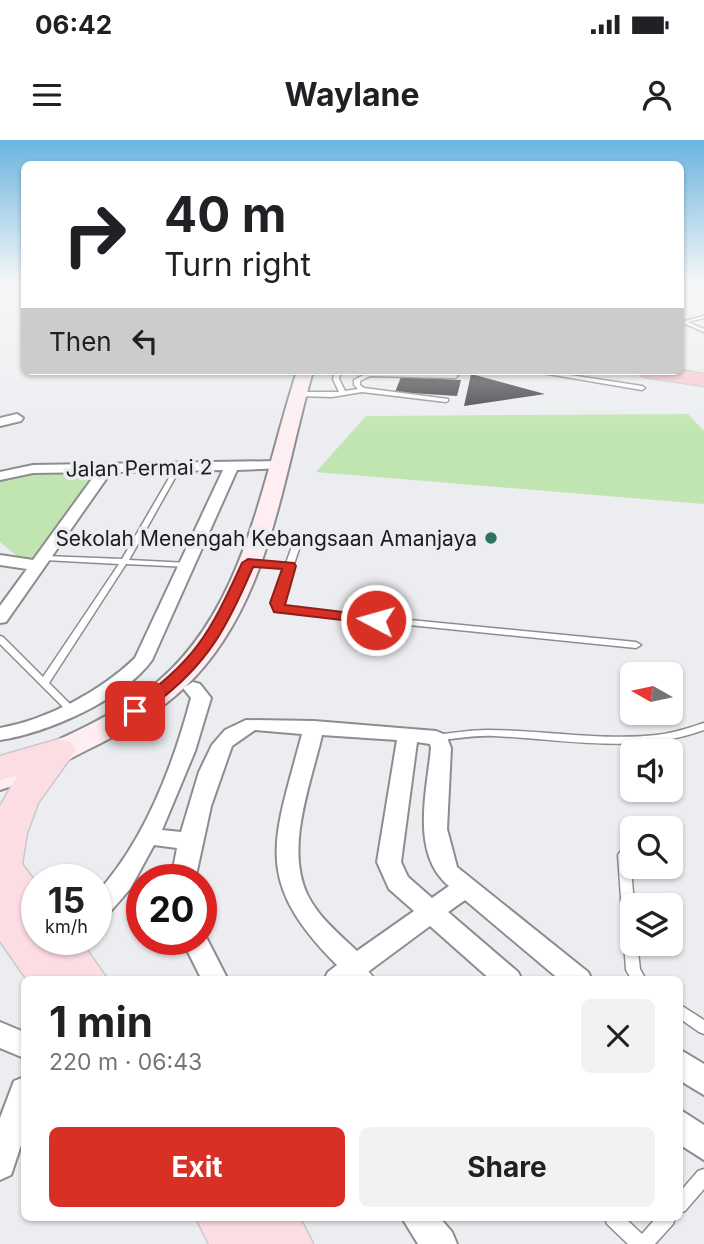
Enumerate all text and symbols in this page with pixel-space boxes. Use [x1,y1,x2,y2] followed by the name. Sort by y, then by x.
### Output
[35,9,112,40] text: 06:42
[285,75,419,114] text: Waylane
[28,76,66,114] icon: menu
[638,76,676,114] icon: person
[164,185,287,244] text: 40 m
[49,189,140,280] icon: right
[164,245,311,284] text: Turn right
[126,322,164,360] icon: left
[49,326,112,357] text: Then
[65,454,213,482] street label: Jalan Permai 2
[55,526,477,551] place label: Sekolah Menengah Kebangsaan Amanjaya
[483,530,499,546] marker: Sekolah Menengah Kebangsaan Amanjaya
[339,583,413,657] position arrow
[620,662,682,724] north arrow
[620,662,683,956] map controls
[105,681,165,741] pin
[116,692,154,730] icon: arrive
[620,739,683,802] button: sound
[620,816,683,879] button: search
[126,864,217,955] speed limit sign: 20
[48,879,85,921] text: 15
[620,893,683,956] button: layers
[45,916,88,937] text: km/h
[49,996,153,1047] text: 1 min
[581,999,655,1073] button: close
[49,1048,202,1076] text: 220 m · 06:43
[49,1127,345,1207] button: Exit
[359,1127,655,1207] button: Share

